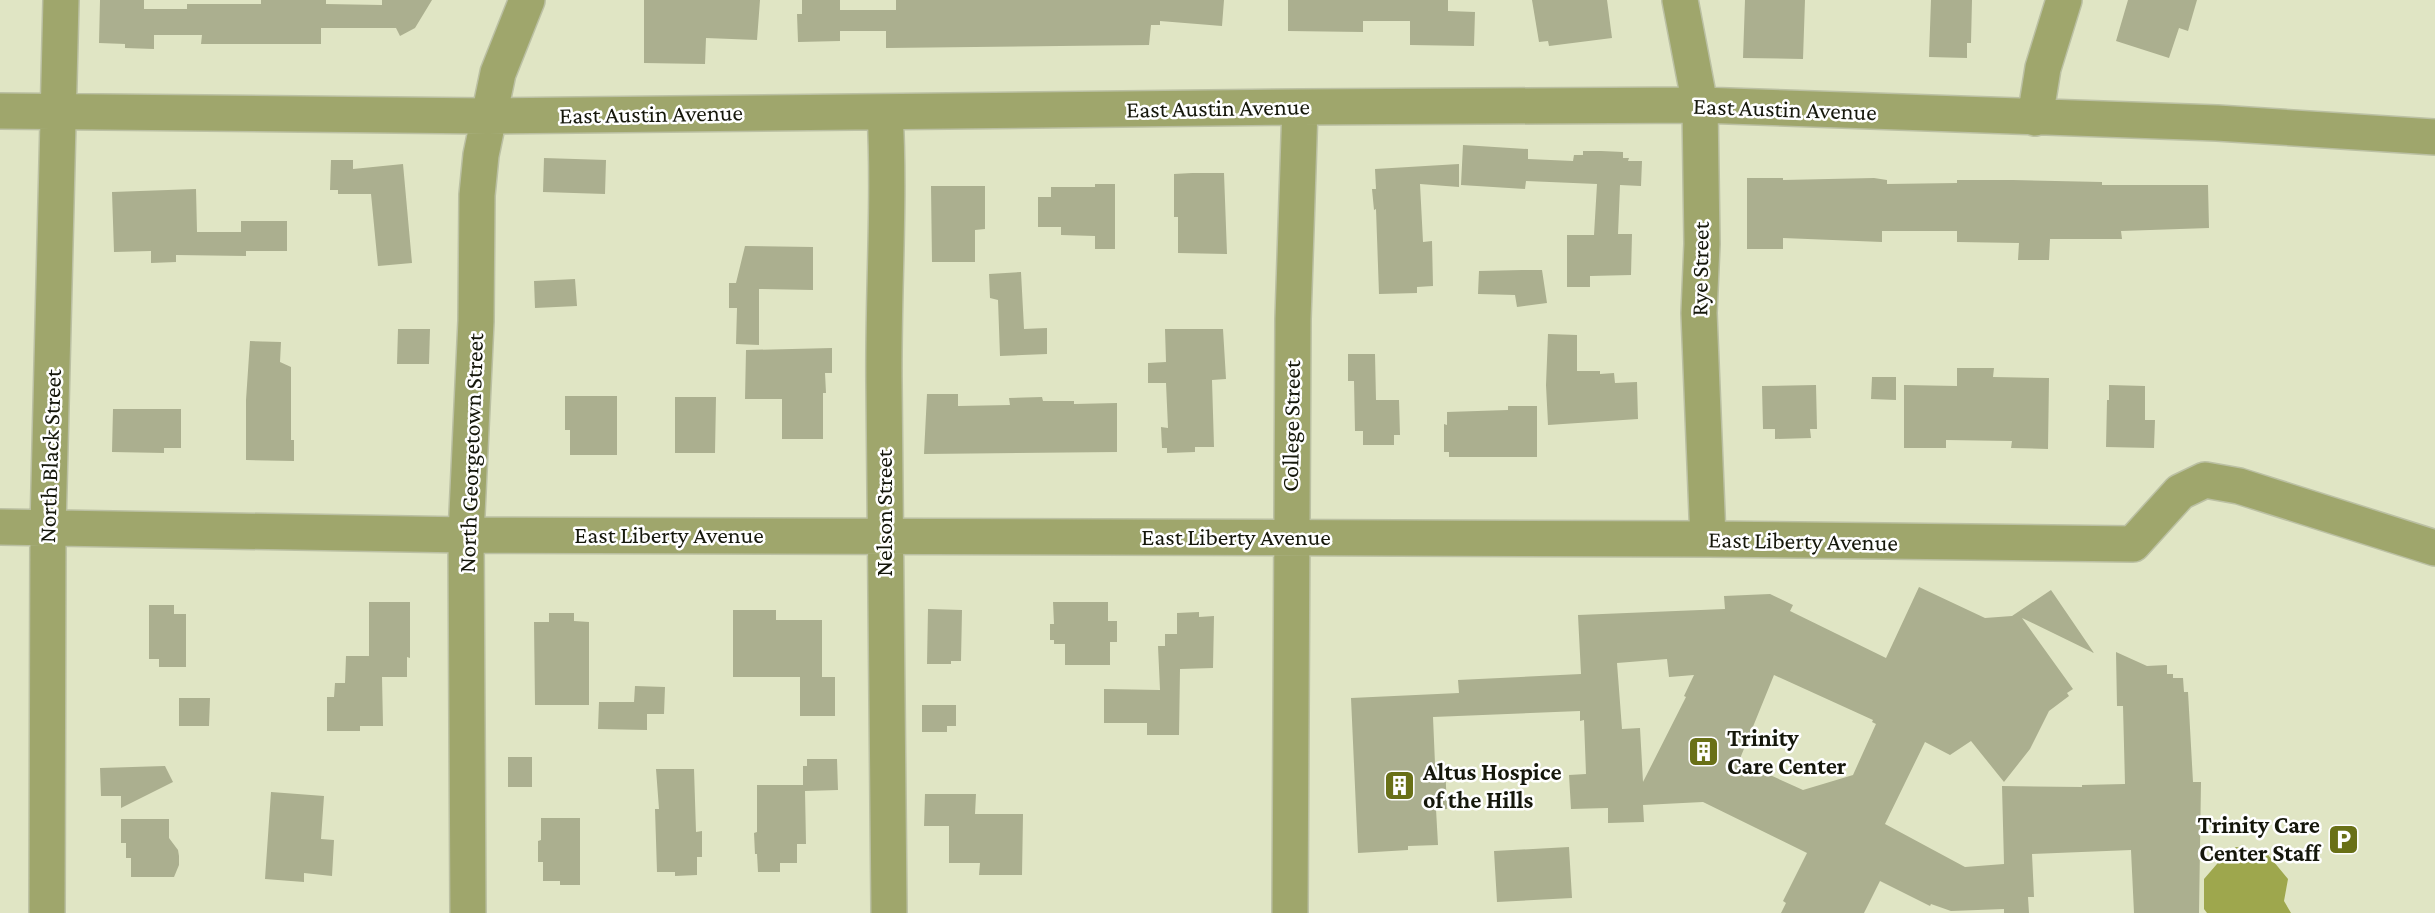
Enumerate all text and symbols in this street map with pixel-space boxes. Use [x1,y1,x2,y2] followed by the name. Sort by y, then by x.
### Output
[1126,92,1310,123] street label: East Austin Avenue
[1693,92,1877,125] street label: East Austin Avenue
[559,98,743,129] street label: East Austin Avenue
[1685,220,1714,317] street label: Rye Street
[453,331,488,573] street label: North Georgetown Street
[1276,359,1305,492] street label: College Street
[33,368,66,543] street label: North Black Street
[870,448,897,577] street label: Nelson Street
[574,521,764,548] street label: East Liberty Avenue
[1141,523,1331,550] street label: East Liberty Avenue
[1708,525,1898,556] street label: East Liberty Avenue
[1727,724,1847,779] place label: Trinity Care Center
[1687,735,1721,769] building icon: Trinity Care Center
[1422,758,1562,813] place label: Altus Hospice of the Hills
[1383,769,1417,803] building icon: Altus Hospice of the Hills
[2197,811,2322,866] place label: Trinity Care Center Staff
[2326,822,2360,856] parking icon: Trinity Care Center Staff

